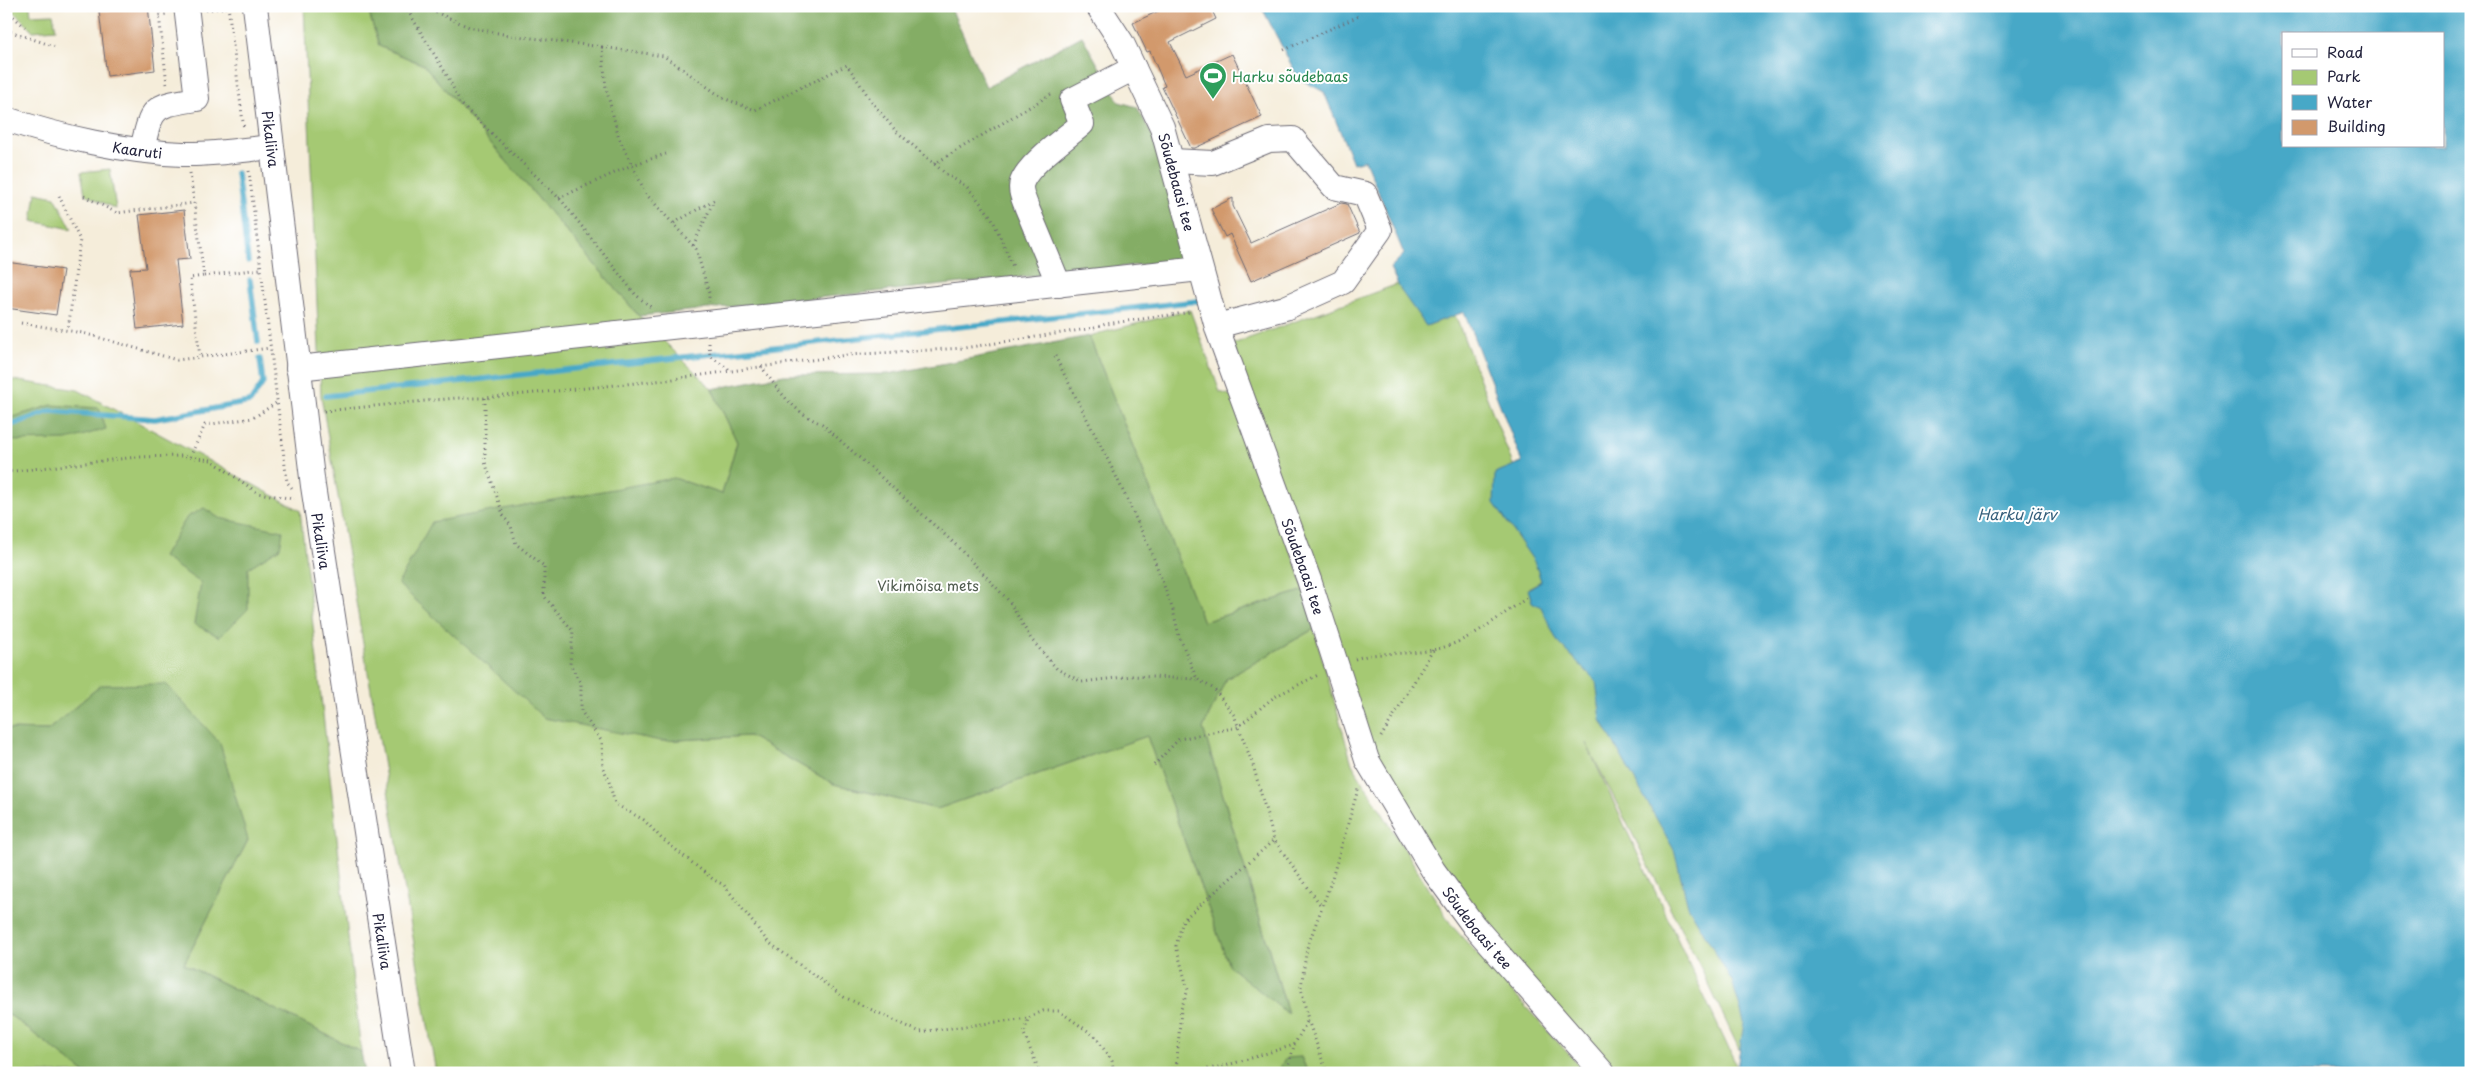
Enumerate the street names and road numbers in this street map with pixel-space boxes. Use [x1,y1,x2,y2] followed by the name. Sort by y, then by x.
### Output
[257,110,285,169] street label: Pikaliiva
[1154,130,1201,233] street label: Sõudebaasi tee
[111,136,163,163] street label: Kaaruti
[307,511,336,571] street label: Pikaliiva
[1277,515,1330,617] street label: Sõudebaasi tee
[1438,882,1517,973] street label: Sõudebaasi tee
[368,912,398,971] street label: Pikaliiva

